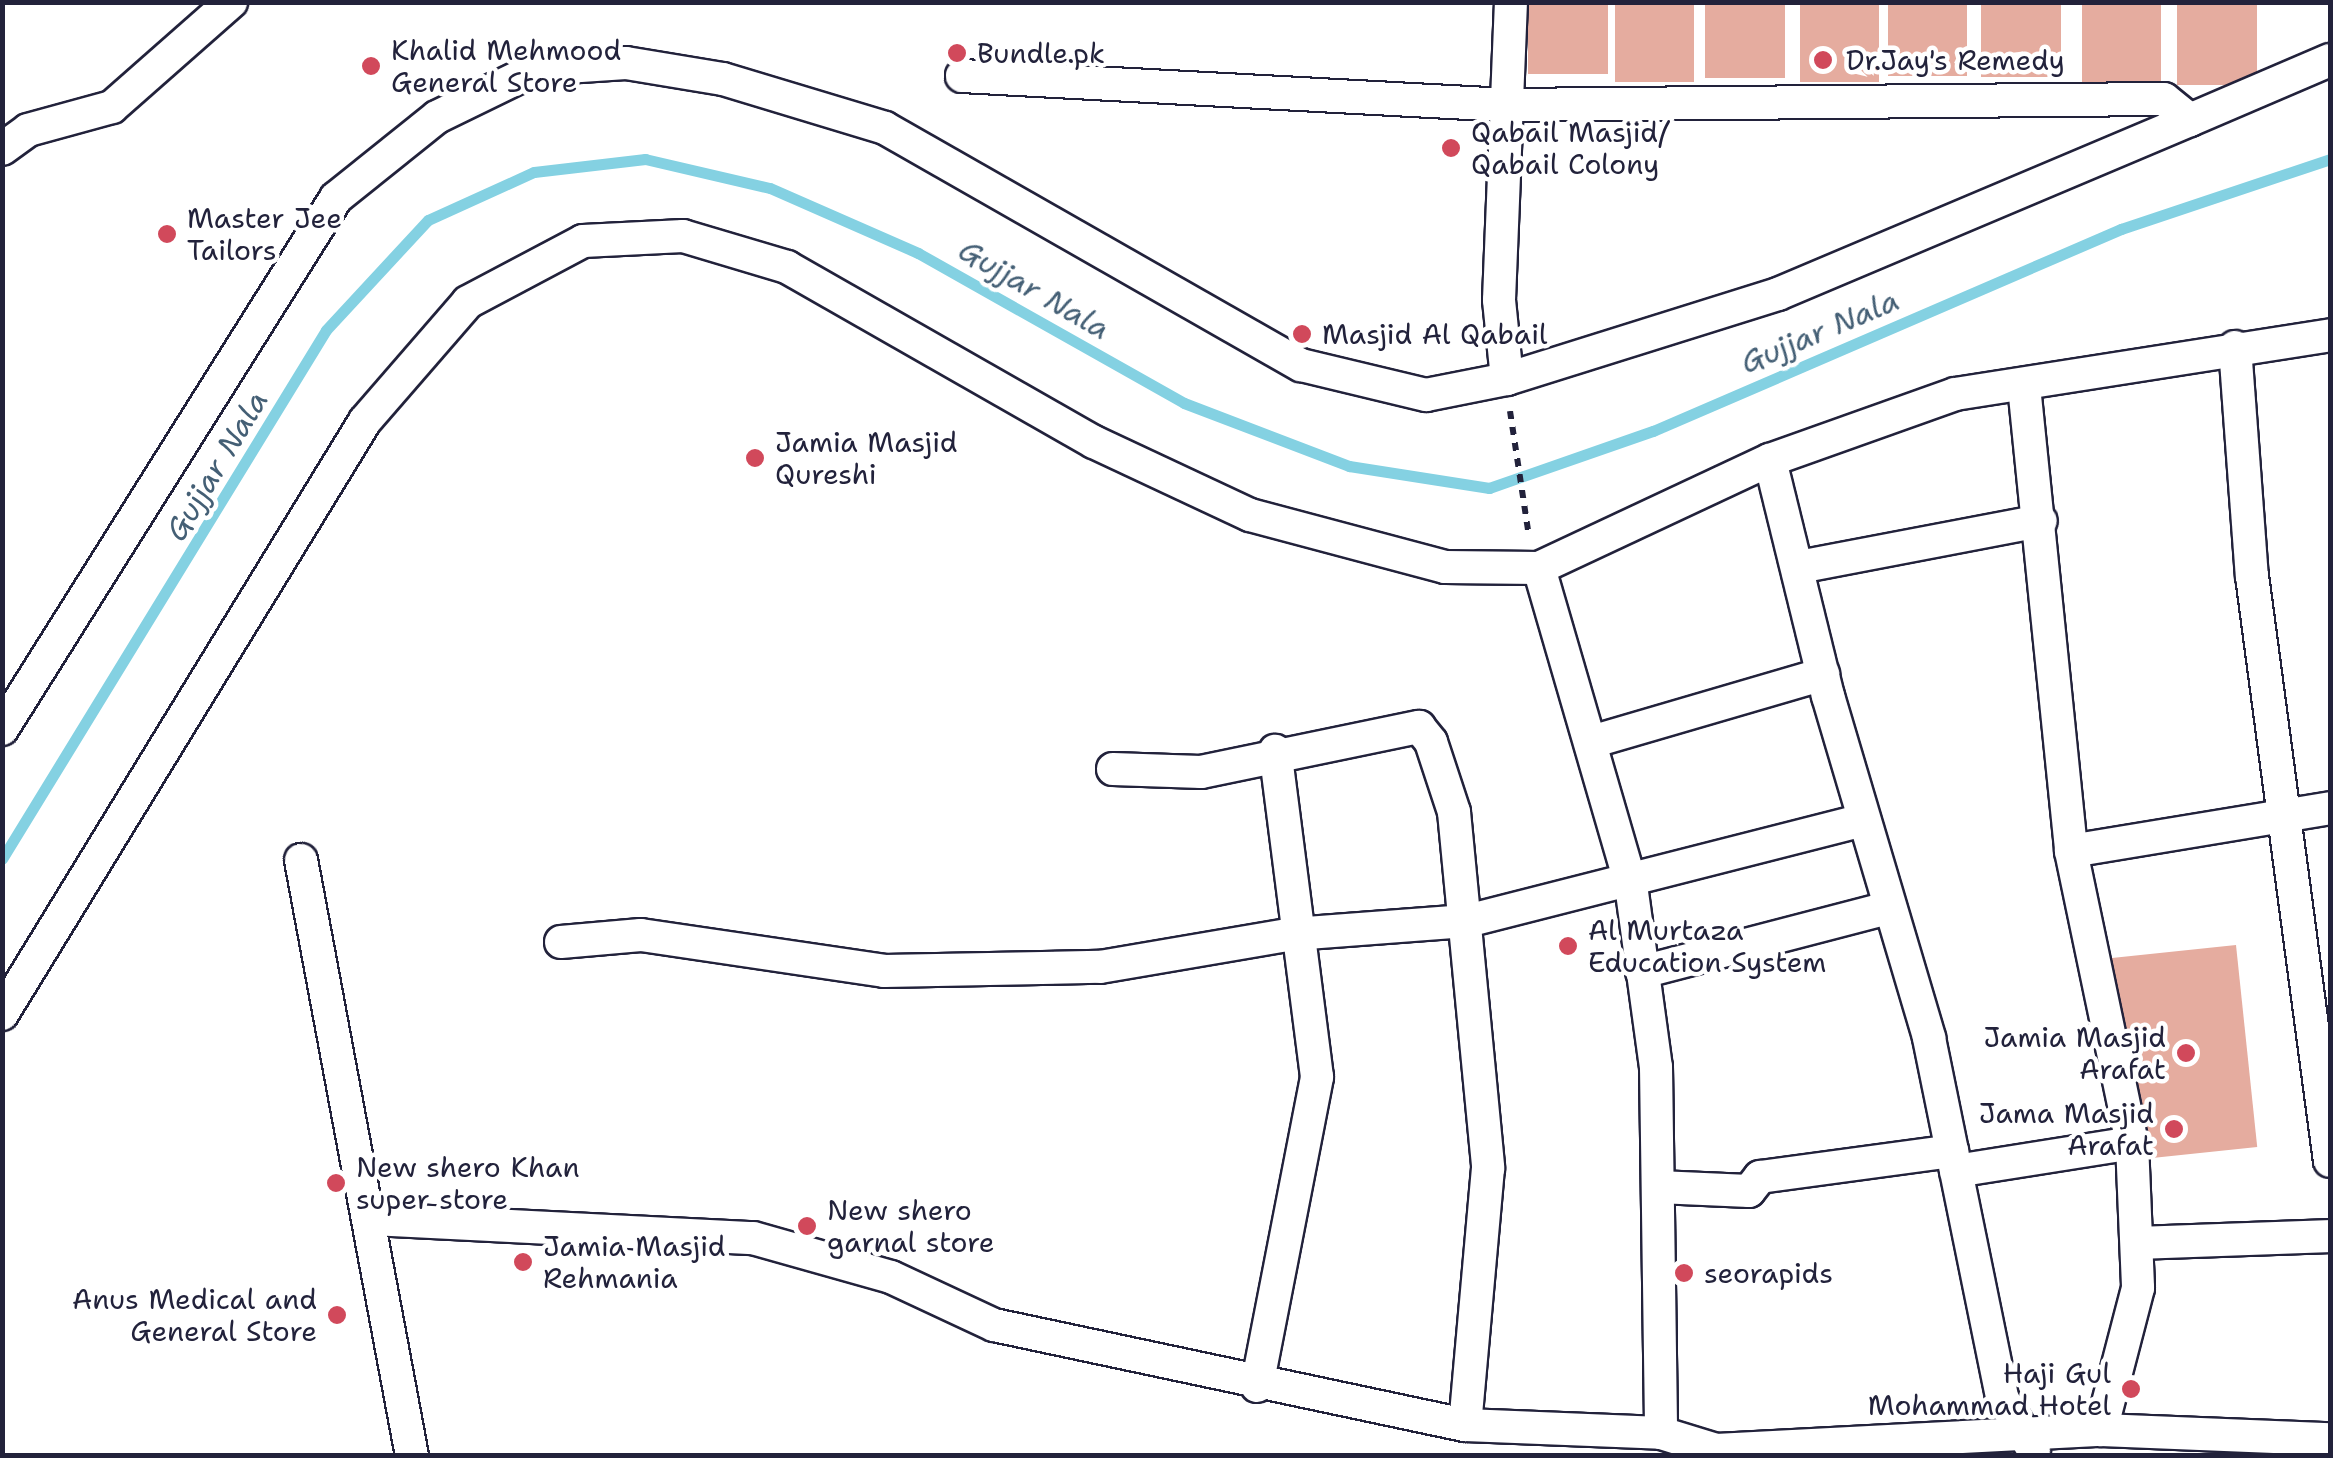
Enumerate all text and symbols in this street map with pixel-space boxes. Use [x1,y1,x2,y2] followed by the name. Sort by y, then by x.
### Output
[391,33,621,99] place label: Khalid Mehmood General Store
[977,36,1105,70] place label: Bundle.pk
[946,42,968,64] marker: Bundle.pk
[1846,43,2065,77] place label: Dr.Jay's Remedy
[1810,47,1836,73] marker: Dr.Jay's Remedy
[360,55,382,77] marker: Khalid Mehmood General Store
[1471,115,1668,181] place label: Qabail Masjid/ Qabail Colony
[1440,137,1462,159] marker: Qabail Masjid/ Qabail Colony
[187,201,342,267] place label: Master Jee Tailors
[156,223,178,245] marker: Master Jee Tailors
[952,232,1116,348] water label: Gujjar Nala
[1735,283,1905,381] water label: Gujjar Nala
[1322,317,1547,351] place label: Masjid Al Qabail
[1291,323,1313,345] marker: Masjid Al Qabail
[158,385,276,547] water label: Gujjar Nala
[775,425,958,491] place label: Jamia Masjid Qureshi
[744,447,766,469] marker: Jamia Masjid Qureshi
[1588,913,1826,979] place label: Al Murtaza Education System
[1557,935,1579,957] marker: Al Murtaza Education System
[1983,1020,2166,1086] place label: Jamia Masjid Arafat
[2175,1042,2197,1064] marker: Jamia Masjid Arafat
[1979,1096,2154,1162] place label: Jama Masjid Arafat
[2163,1118,2185,1140] marker: Jama Masjid Arafat
[356,1150,580,1216] place label: New shero Khan super store
[325,1172,347,1194] marker: New shero Khan super store
[827,1193,995,1259] place label: New shero garnal store
[796,1215,818,1237] marker: New shero garnal store
[543,1229,726,1295] place label: Jamia Masjid Rehmania
[512,1251,534,1273] marker: Jamia Masjid Rehmania
[1704,1256,1833,1290] place label: seorapids
[1673,1262,1695,1284] marker: seorapids
[72,1282,317,1348] place label: Anus Medical and General Store
[326,1304,348,1326] marker: Anus Medical and General Store
[1868,1356,2111,1422] place label: Haji Gul Mohammad Hotel
[2120,1378,2142,1400] marker: Haji Gul Mohammad Hotel

